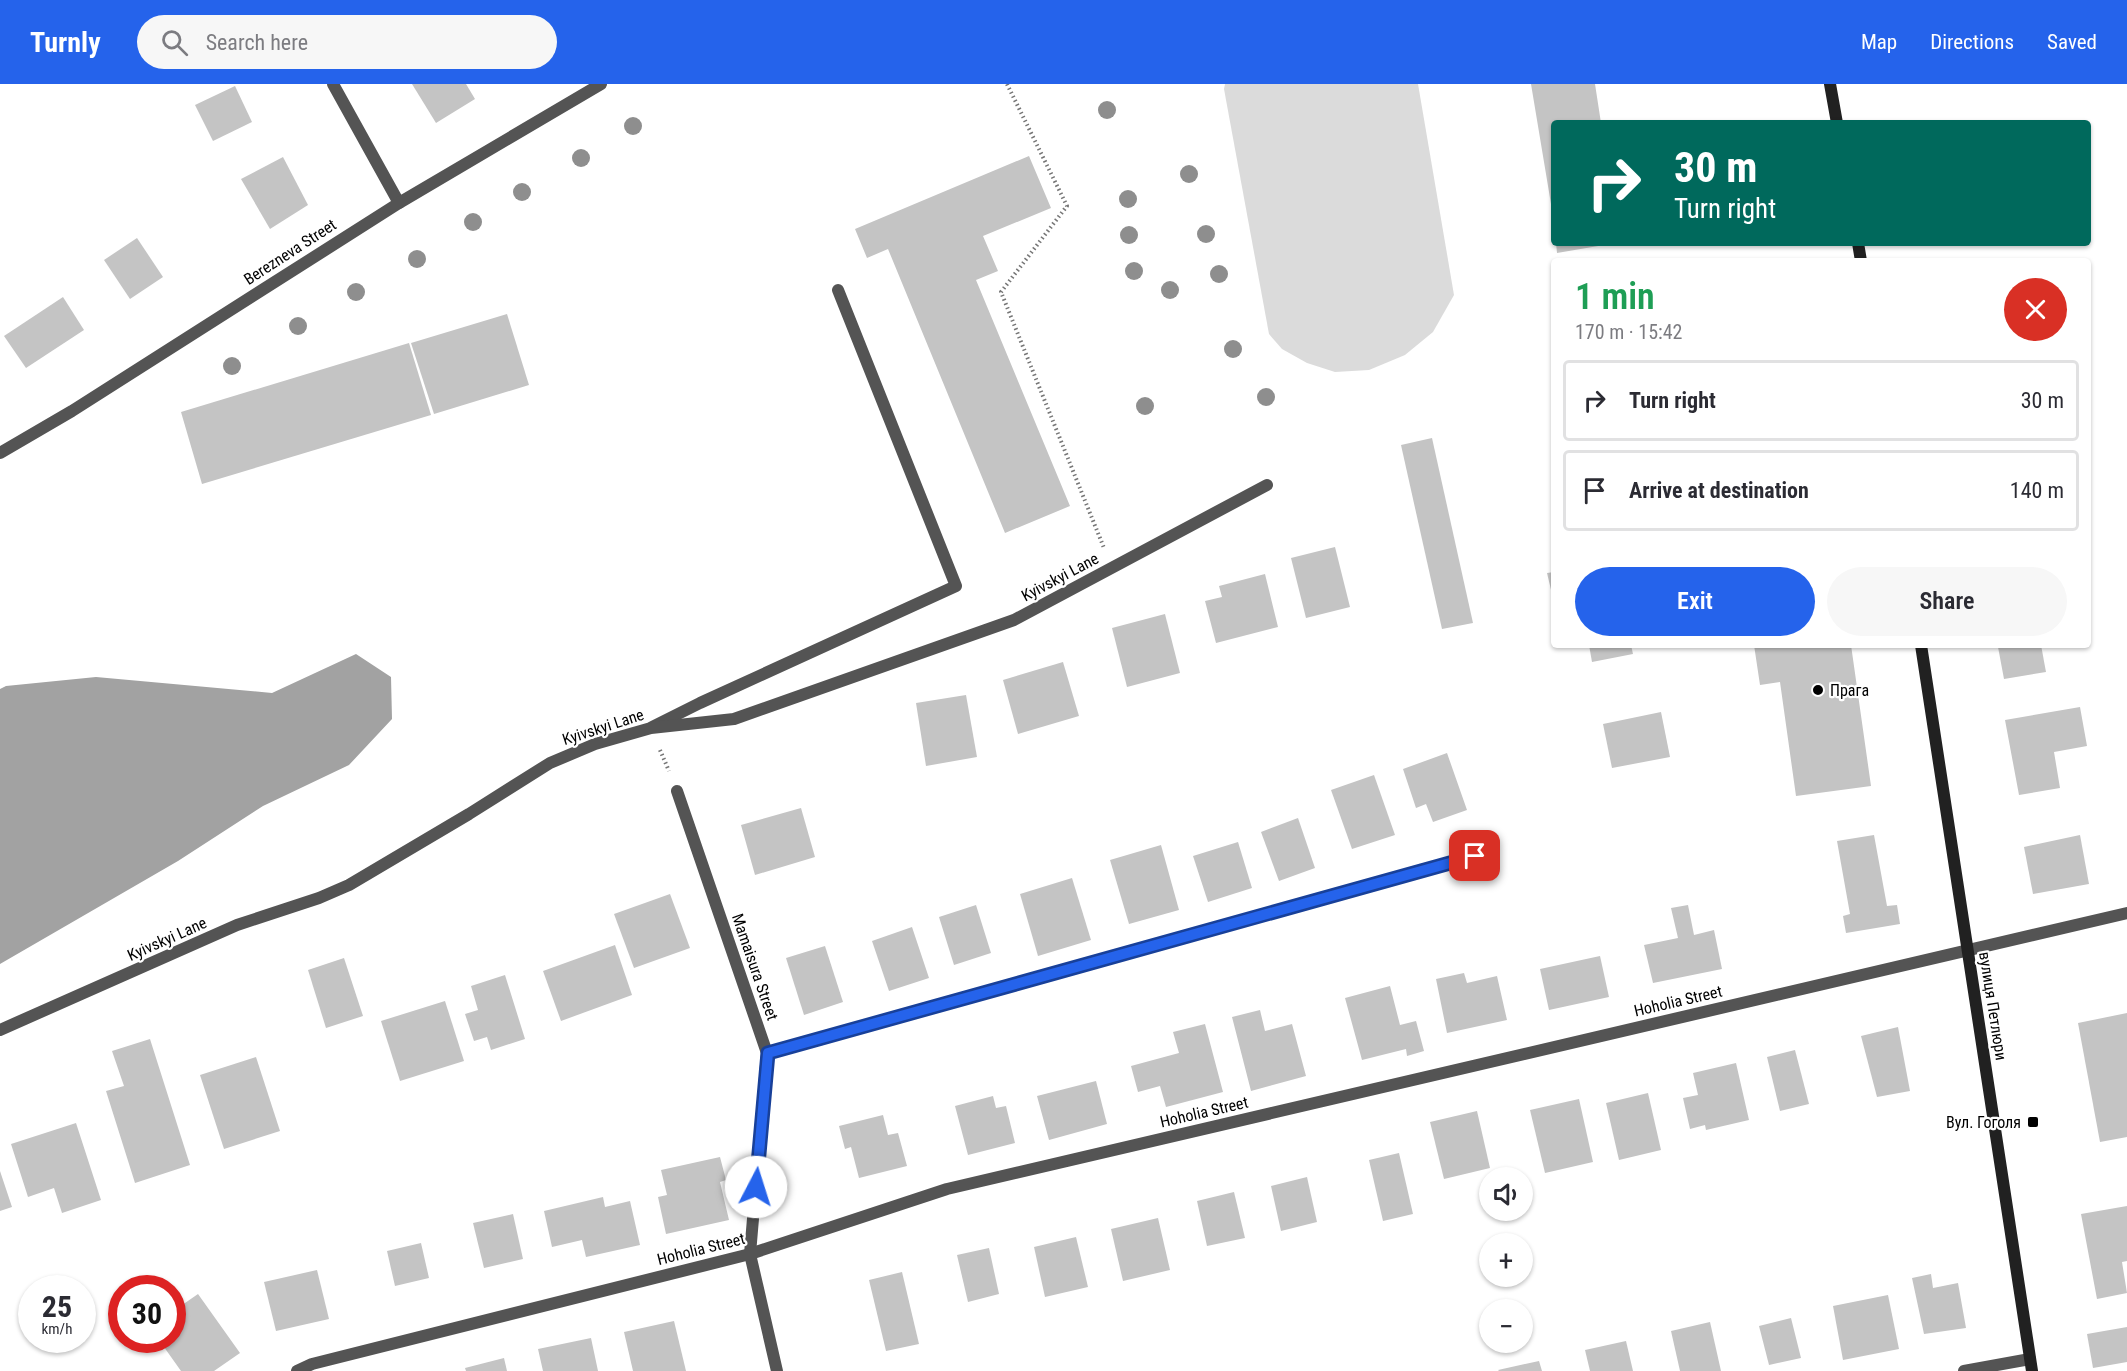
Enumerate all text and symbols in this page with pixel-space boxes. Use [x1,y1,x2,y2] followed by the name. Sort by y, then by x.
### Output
[137,15,557,69] search box
[30,26,101,59] text: Turnly
[158,26,191,59] icon: search
[206,30,308,55] text: Search here
[1861,30,1897,54] text: Map
[1930,30,2014,54] text: Directions
[2047,30,2097,54] text: Saved
[1674,143,1757,192] text: 30 m
[1575,144,1653,222] icon: right
[1674,193,1776,225] text: Turn right
[240,215,340,289] street label: Berezneva Street
[1575,276,1655,318] text: 1 min
[2004,278,2067,341] button: close
[1575,320,1682,344] text: 170 m · 15:42
[1578,384,1611,417] icon: right
[1629,388,1716,413] text: Turn right
[2021,388,2064,413] text: 30 m
[1578,474,1611,507] icon: arrive
[1629,478,1809,503] text: Arrive at destination
[2010,478,2064,503] text: 140 m
[1018,549,1102,605] street label: Kyivskyi Lane
[1575,567,1815,636] button: Exit
[1827,567,2067,636] button: Share
[1830,681,1869,700] place label: Прага
[1811,683,1825,697] marker: Прага
[560,705,646,749] street label: Kyivskyi Lane
[1449,830,1500,881] pin
[1458,839,1491,872] icon: arrive
[728,911,782,1023] street label: Mamaisura Street
[124,913,210,965] street label: Kyivskyi Lane
[1975,950,2011,1062] street label: вулиця Петлюри
[1632,982,1724,1020] street label: Hoholia Street
[1158,1093,1250,1131] street label: Hoholia Street
[1946,1113,2021,1132] place label: Вул. Гоголя
[2026,1115,2040,1129] marker: Вул. Гоголя
[724,1155,788,1219] position arrow
[1479,1167,1533,1353] map controls
[1479,1167,1533,1221] button: sound
[655,1229,747,1269] street label: Hoholia Street
[1479,1233,1533,1287] button: +
[108,1275,186,1353] speed limit sign: 30
[42,1289,72,1324] text: 25
[1479,1299,1533,1353] button: −
[42,1320,72,1338] text: km/h

